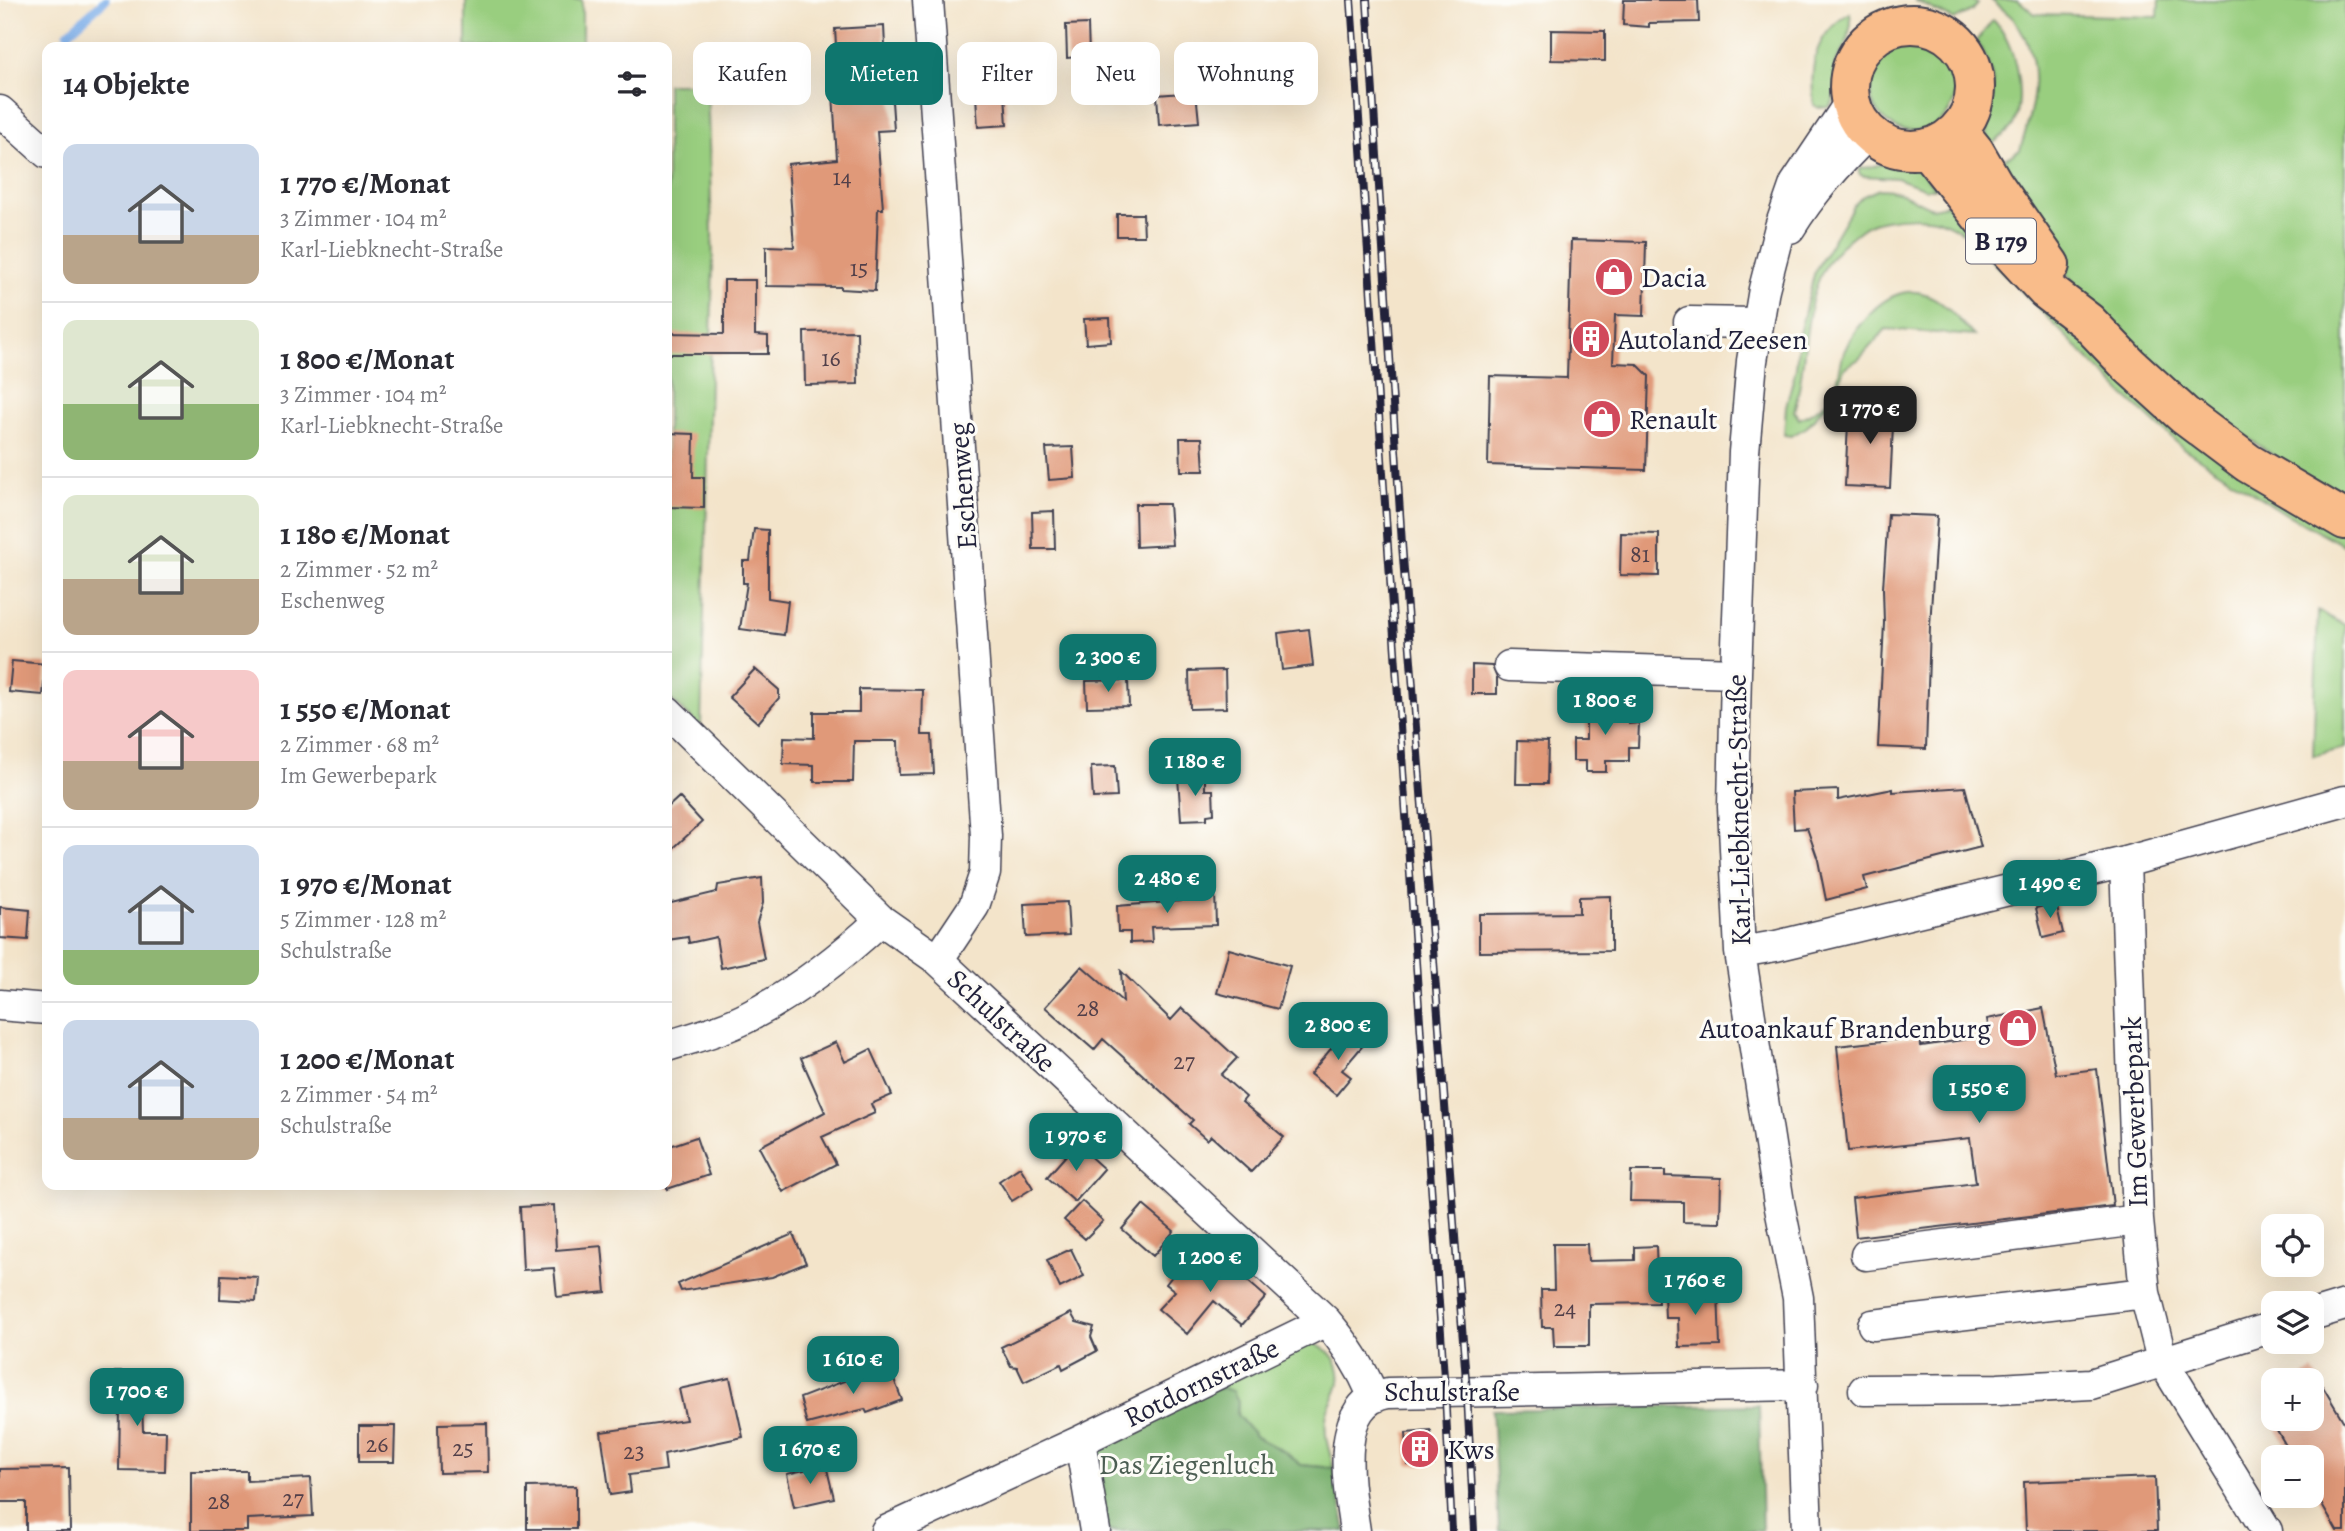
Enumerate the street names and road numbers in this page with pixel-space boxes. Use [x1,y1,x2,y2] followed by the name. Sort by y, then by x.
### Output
[1966,218,2036,264] road number: B 179
[940,421,986,551] street label: Eschenweg
[1718,674,1760,946] street label: Karl-Liebknecht-Straße
[939,960,1064,1081] street label: Schulstraße
[2113,1016,2157,1208] street label: Im Gewerbepark
[1118,1329,1285,1437] street label: Rotdornstraße
[1384,1373,1520,1411] street label: Schulstraße

